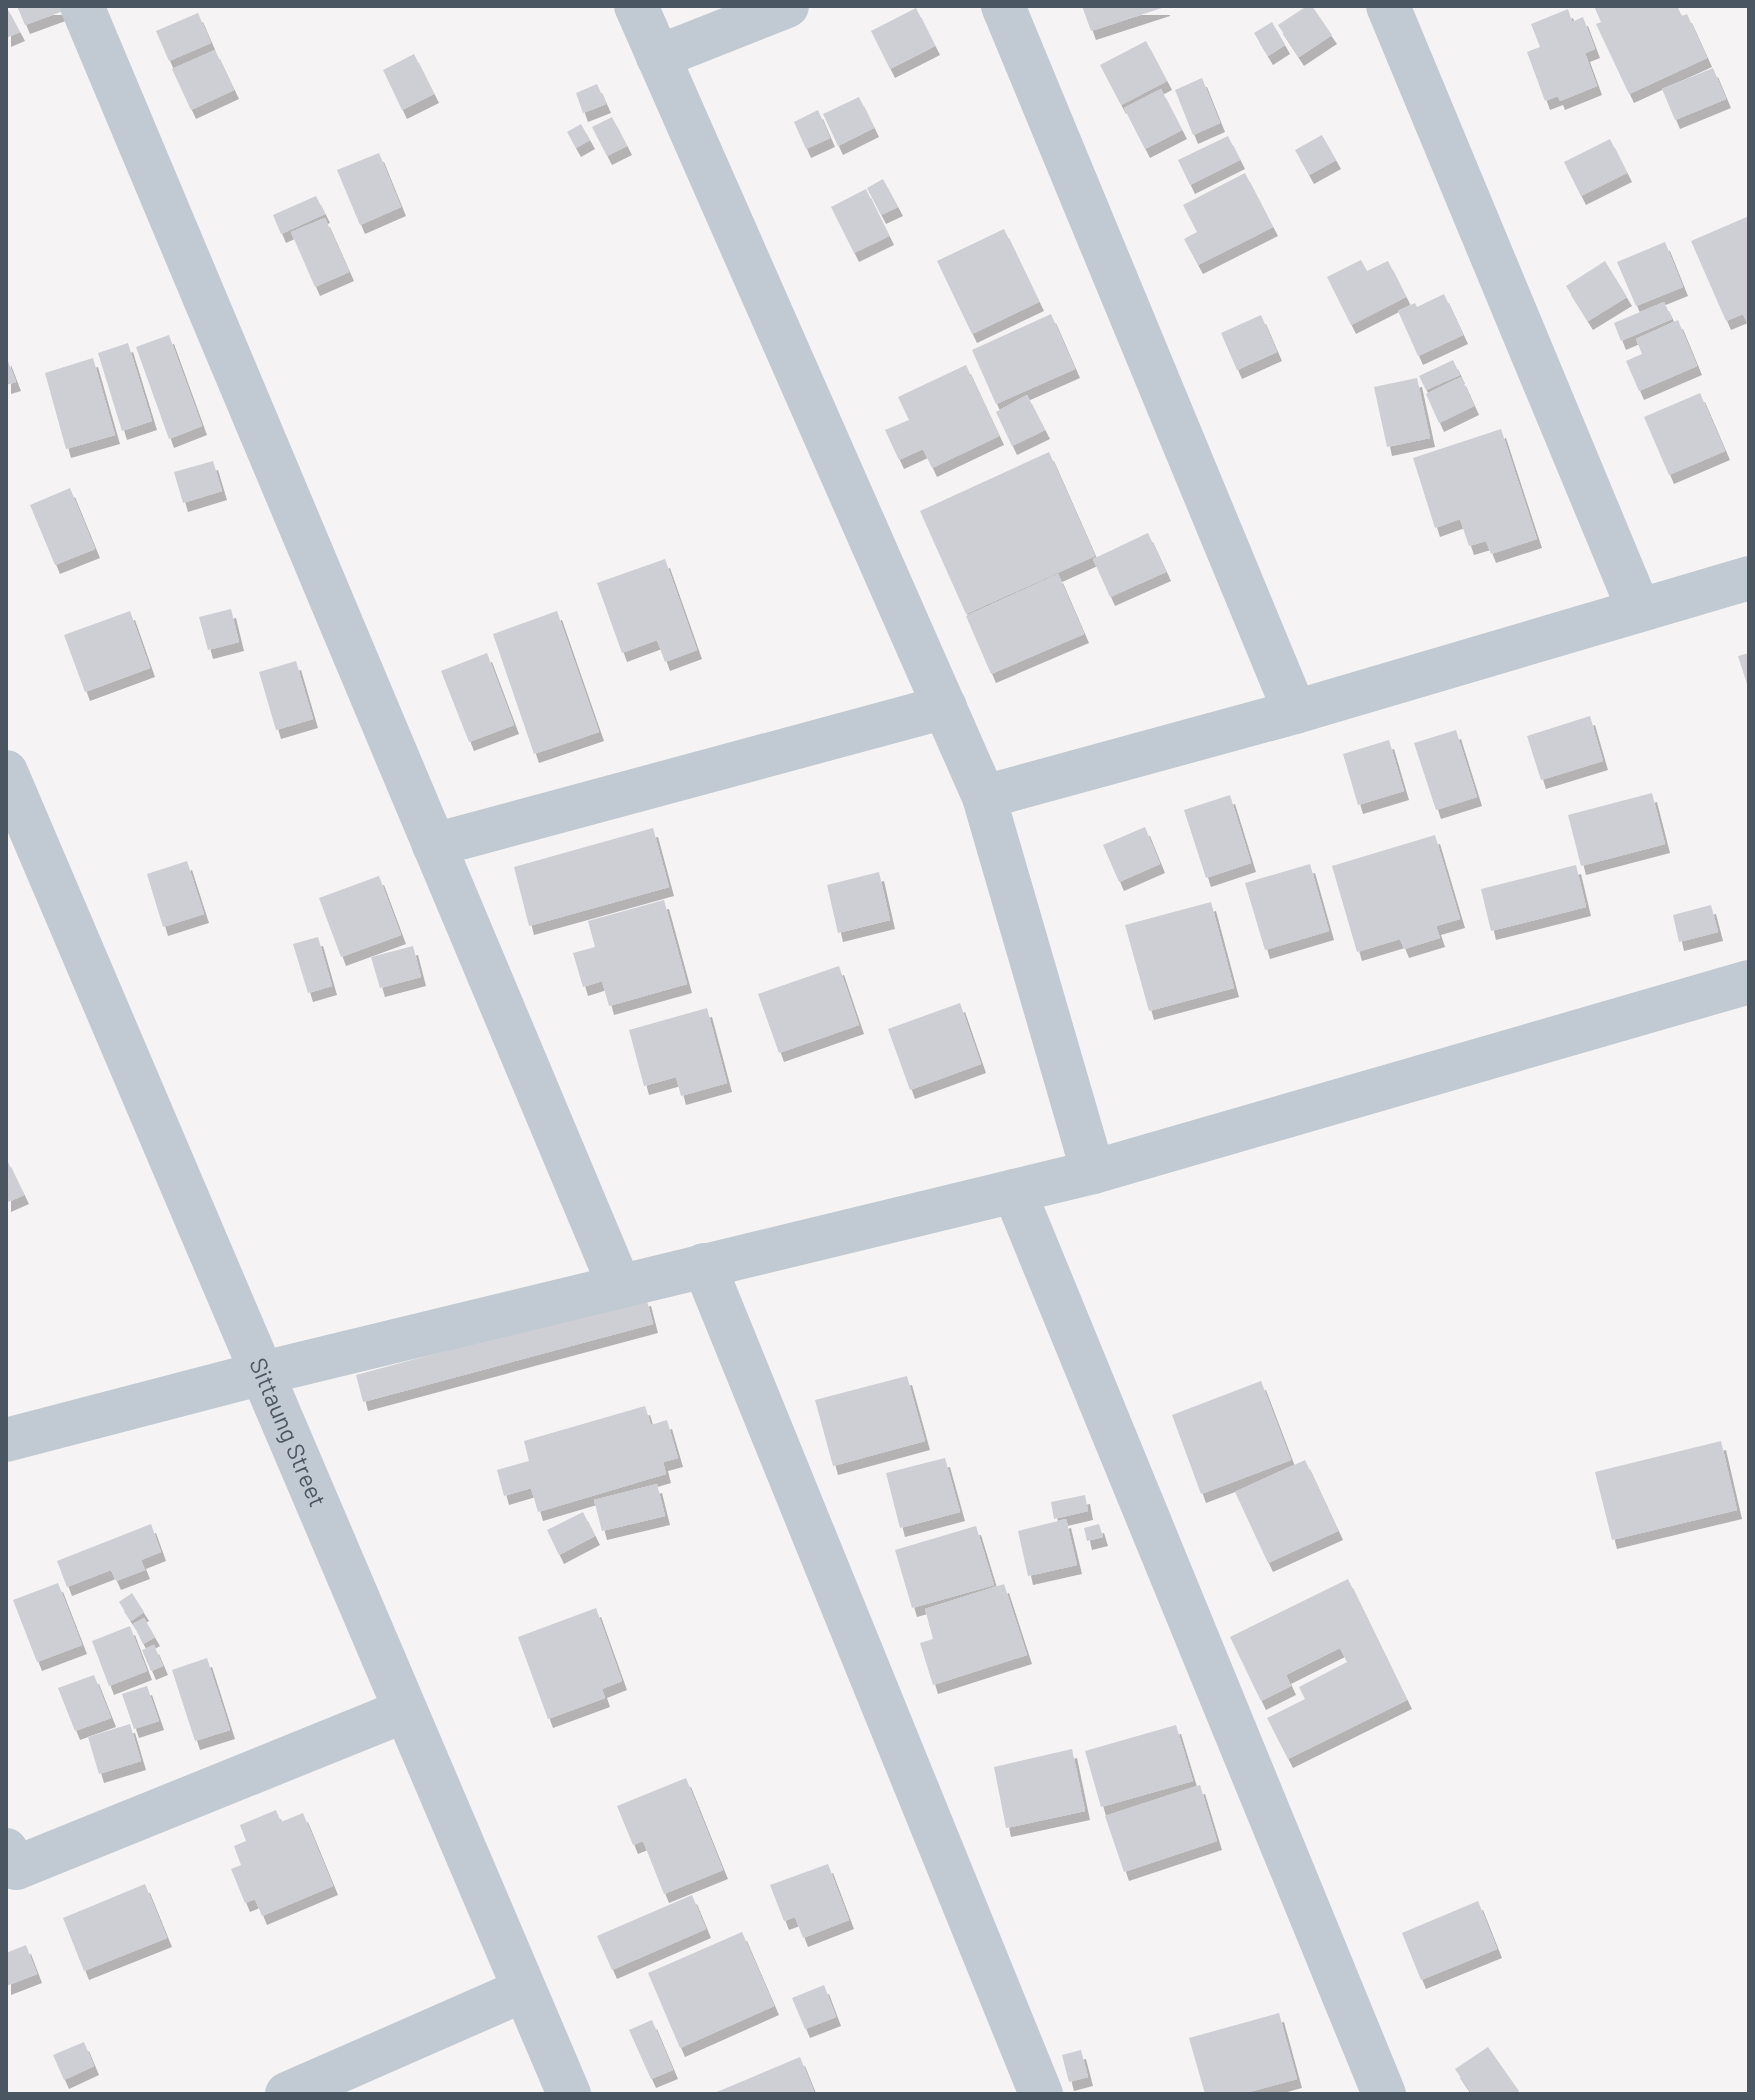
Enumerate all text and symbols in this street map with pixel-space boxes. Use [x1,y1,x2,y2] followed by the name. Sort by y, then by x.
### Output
[244,1353,333,1511] street label: Sittaung Street

